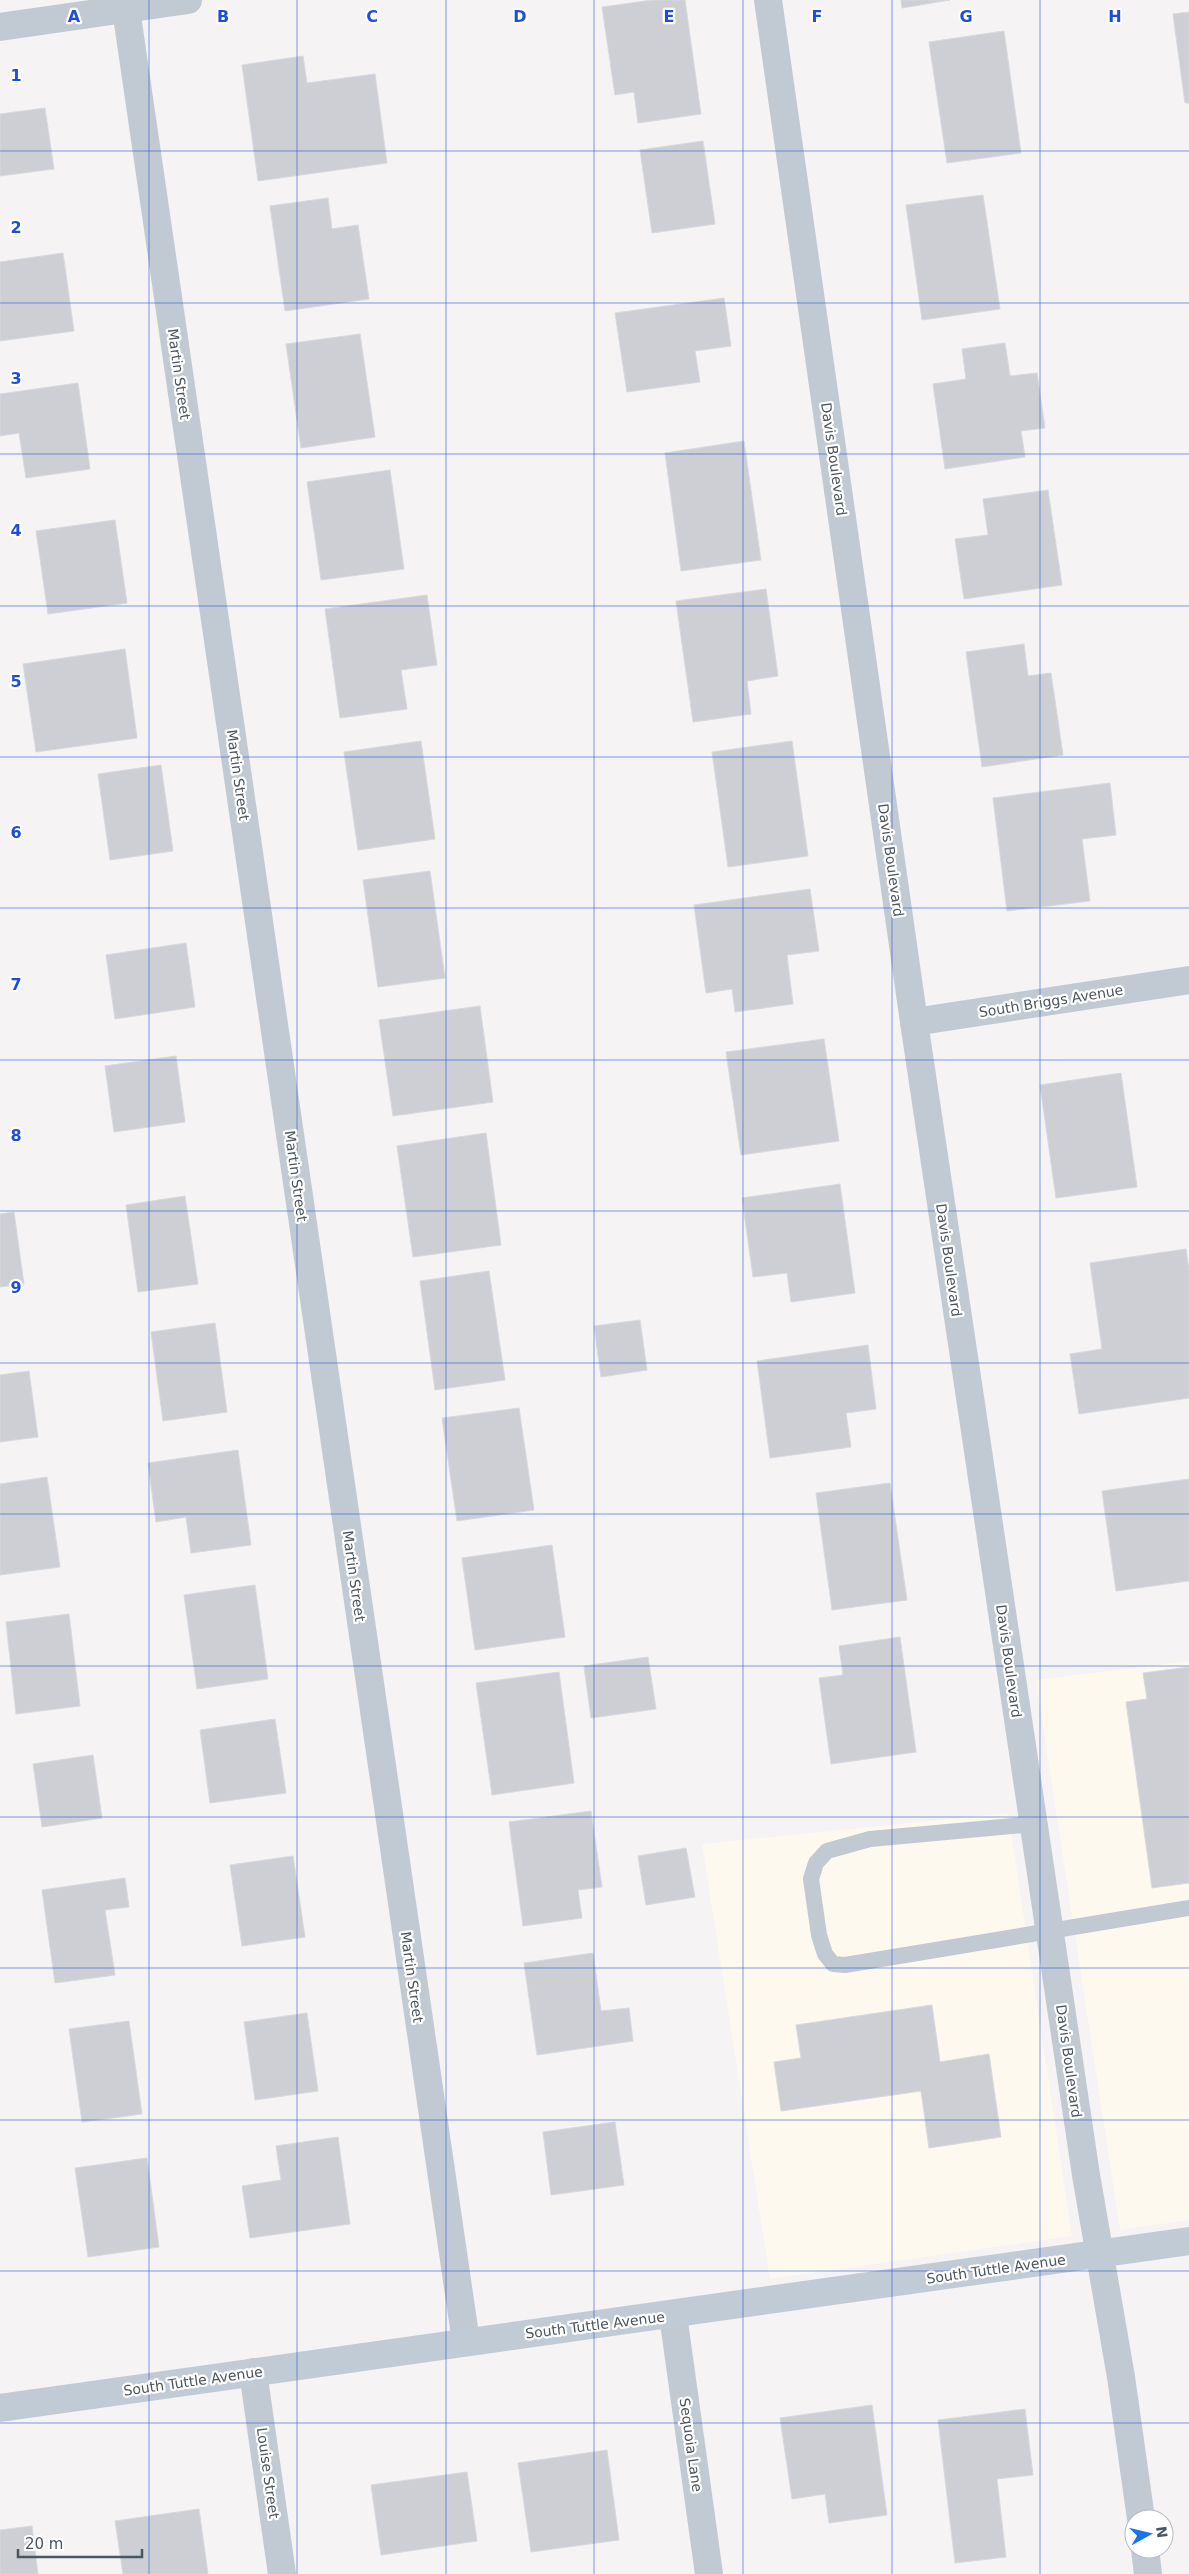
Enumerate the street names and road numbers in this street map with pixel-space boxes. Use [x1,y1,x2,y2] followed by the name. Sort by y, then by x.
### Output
[165,328,193,421] street label: Martin Street
[818,401,850,517] street label: Davis Boulevard
[224,729,252,822] street label: Martin Street
[875,802,907,918] street label: Davis Boulevard
[978,982,1124,1020] street label: South Briggs Avenue
[282,1130,310,1223] street label: Martin Street
[933,1202,965,1318] street label: Davis Boulevard
[340,1530,368,1623] street label: Martin Street
[993,1603,1025,1719] street label: Davis Boulevard
[398,1931,426,2024] street label: Martin Street
[1053,2003,1085,2119] street label: Davis Boulevard
[925,2251,1067,2287] street label: South Tuttle Avenue
[524,2309,666,2341] street label: South Tuttle Avenue
[122,2363,264,2399] street label: South Tuttle Avenue
[676,2397,706,2493] street label: Sequoia Lane
[254,2426,282,2520] street label: Louise Street

